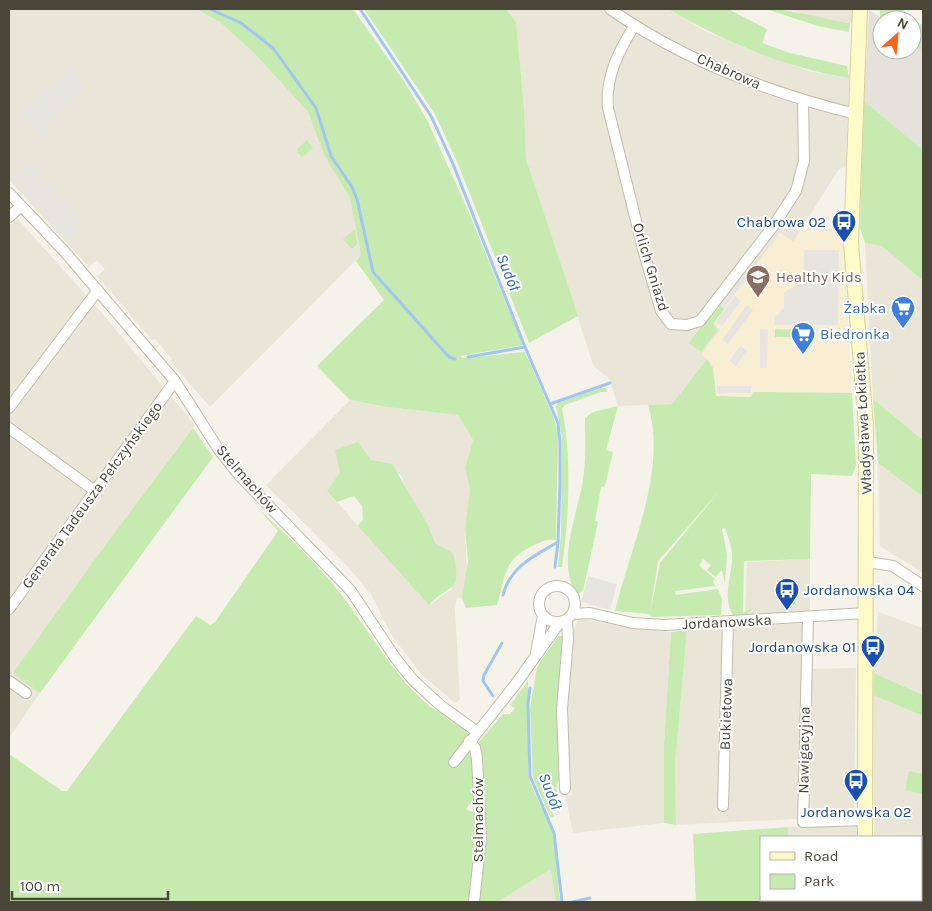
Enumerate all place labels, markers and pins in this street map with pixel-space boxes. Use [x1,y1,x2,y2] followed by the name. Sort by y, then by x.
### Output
[831,209,857,243] bus stop icon: Chabrowa 02
[737,213,826,231] place label: Chabrowa 02
[745,264,771,298] school or university icon: Healthy Kids
[776,268,862,286] place label: Healthy Kids
[890,295,916,329] supermarket icon: Żabka
[843,299,886,317] place label: Żabka
[790,321,816,355] supermarket icon: Biedronka
[820,325,890,343] place label: Biedronka
[774,577,800,611] bus stop icon: Jordanowska 04
[804,581,915,599] place label: Jordanowska 04
[860,634,886,668] bus stop icon: Jordanowska 01
[749,638,856,656] place label: Jordanowska 01
[843,768,869,802] bus stop icon: Jordanowska 02
[801,803,911,821] place label: Jordanowska 02

